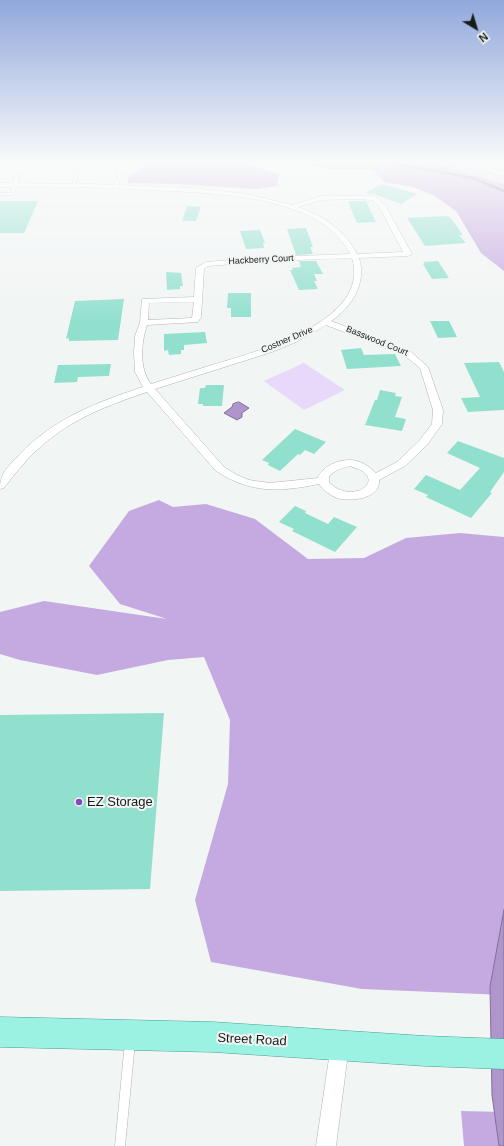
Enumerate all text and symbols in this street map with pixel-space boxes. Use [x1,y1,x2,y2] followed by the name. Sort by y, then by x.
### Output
[456,8,496,48] north arrow
[477,30,490,45] text: N
[228,253,294,267] street label: Hackberry Court
[260,324,314,356] street label: Costner Drive
[344,324,410,358] street label: Basswood Court
[87,794,153,810] place label: EZ Storage
[74,797,84,807] marker: EZ Storage
[217,1030,287,1050] street label: Street Road

